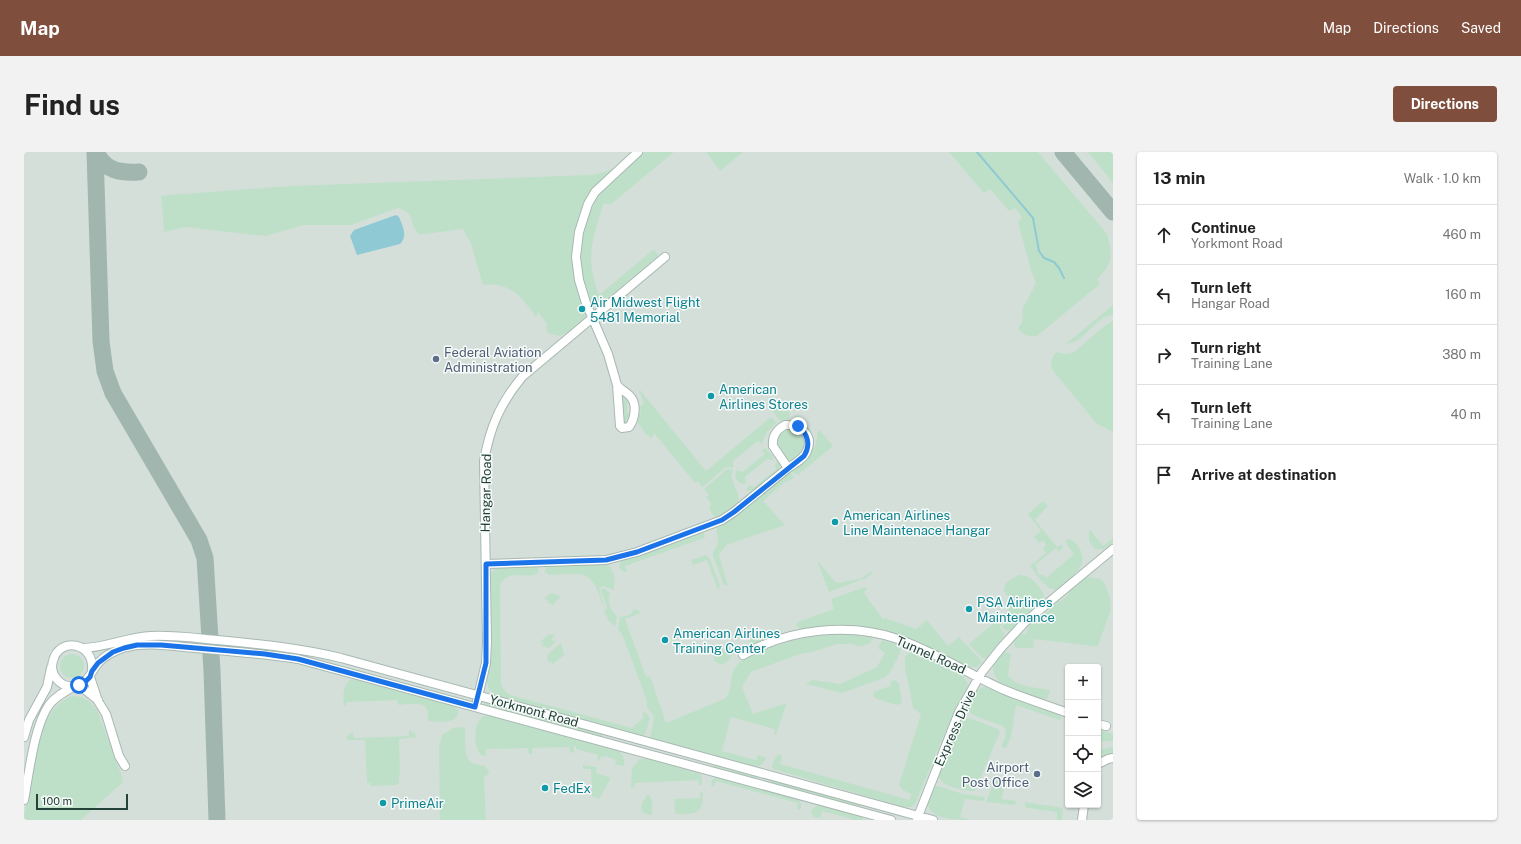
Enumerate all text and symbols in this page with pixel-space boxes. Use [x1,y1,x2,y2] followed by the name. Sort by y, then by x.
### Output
[20,17,60,39] text: Map
[1323,20,1351,36] text: Map
[1373,20,1439,36] text: Directions
[1461,20,1501,36] text: Saved
[1393,86,1497,122] button: Directions
[24,88,120,121] text: Find us
[1153,168,1205,188] text: 13 min
[1404,171,1481,186] text: Walk · 1.0 km
[1191,219,1256,236] text: Continue
[1153,224,1175,246] icon: ahead
[1442,227,1481,242] text: 460 m
[1191,236,1283,251] text: Yorkmont Road
[1191,279,1252,296] text: Turn left
[1153,284,1175,306] icon: left
[1445,287,1481,302] text: 160 m
[590,295,700,325] place label: Air Midwest Flight 5481 Memorial
[1191,296,1270,311] text: Hangar Road
[577,304,587,314] marker: Air Midwest Flight 5481 Memorial
[1191,339,1261,356] text: Turn right
[1153,344,1175,366] icon: right
[444,345,541,375] place label: Federal Aviation Administration
[1442,347,1481,362] text: 380 m
[431,354,441,364] marker: Federal Aviation Administration
[1191,356,1273,371] text: Training Lane
[719,382,808,412] place label: American Airlines Stores
[706,391,716,401] marker: American Airlines Stores
[1191,399,1252,416] text: Turn left
[1153,404,1175,426] icon: left
[1450,407,1481,422] text: 40 m
[1191,416,1273,431] text: Training Lane
[789,417,807,435] route end
[478,454,494,532] street label: Hangar Road
[1153,464,1175,486] icon: arrive
[1191,466,1336,483] text: Arrive at destination
[843,508,990,538] place label: American Airlines Line Maintenace Hangar
[830,517,840,527] marker: American Airlines Line Maintenace Hangar
[977,595,1055,625] place label: PSA Airlines Maintenance
[964,604,974,614] marker: PSA Airlines Maintenance
[673,626,780,656] place label: American Airlines Training Center
[894,633,968,677] street label: Tunnel Road
[660,635,670,645] marker: American Airlines Training Center
[1065,664,1101,808] map controls
[1065,664,1101,700] button: +
[70,676,88,694] route start
[931,687,979,769] street label: Express Drive
[488,692,580,730] street label: Yorkmont Road
[1065,700,1101,736] button: −
[1065,736,1101,772] button: locate
[962,760,1029,790] place label: Airport Post Office
[1032,769,1042,779] marker: Airport Post Office
[1065,772,1101,808] button: layers
[553,781,591,796] place label: FedEx
[540,783,550,793] marker: FedEx
[36,792,128,811] scale bar
[42,795,72,807] text: 100 m
[391,796,444,811] place label: PrimeAir
[378,798,388,808] marker: PrimeAir

